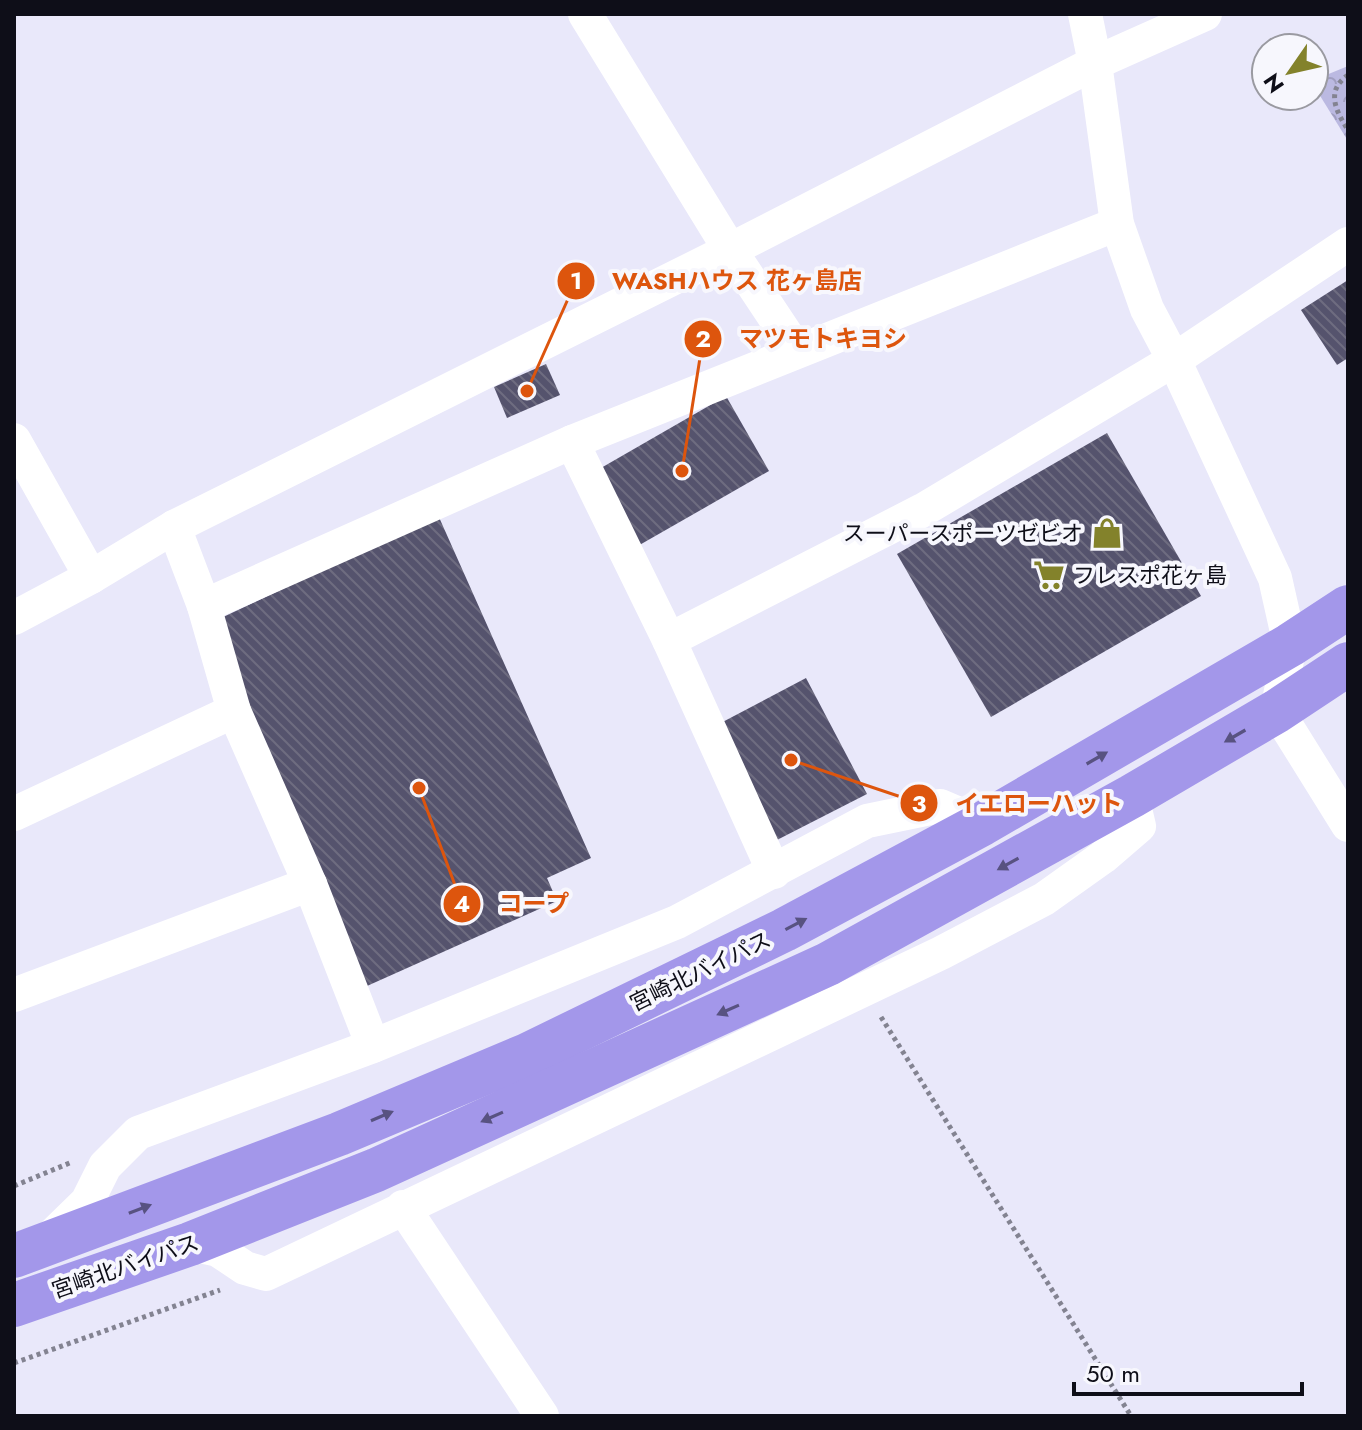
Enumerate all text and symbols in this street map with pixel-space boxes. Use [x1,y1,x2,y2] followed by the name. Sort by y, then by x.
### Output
[1250,32,1330,112] north arrow
[1255,67,1292,99] text: N
[556,257,878,305] callout: WASHハウス 花ヶ島店
[570,263,582,298] text: 1
[612,263,862,298] text: WASHハウス 花ヶ島店
[683,315,923,363] callout: マツモトキヨシ
[695,321,711,356] text: 2
[739,321,907,356] text: マツモトキヨシ
[1090,516,1124,550] shop icon: スーパースポーツゼビオ
[843,517,1083,549] place label: スーパースポーツゼビオ
[1032,558,1066,592] supermarket icon: フレスポ花ヶ島
[1073,559,1227,591] place label: フレスポ花ヶ島
[1224,729,1246,743] one-way arrow
[1086,751,1108,765] one-way arrow
[899,779,1139,827] callout: イエローハット
[912,786,927,821] text: 3
[955,786,1123,821] text: イエローハット
[997,857,1020,871] one-way arrow
[442,880,586,928] callout: コープ
[454,886,470,921] text: 4
[499,886,569,921] text: コープ
[784,917,807,930] one-way arrow
[624,923,776,1019] street label: 宮崎北バイパス
[716,1003,740,1016] one-way arrow
[370,1109,394,1122] one-way arrow
[480,1110,503,1124] one-way arrow
[128,1202,152,1215] one-way arrow
[47,1226,203,1306] street label: 宮崎北バイパス
[1074,1346,1302,1396] scale bar
[1086,1356,1140,1391] text: 50 m

